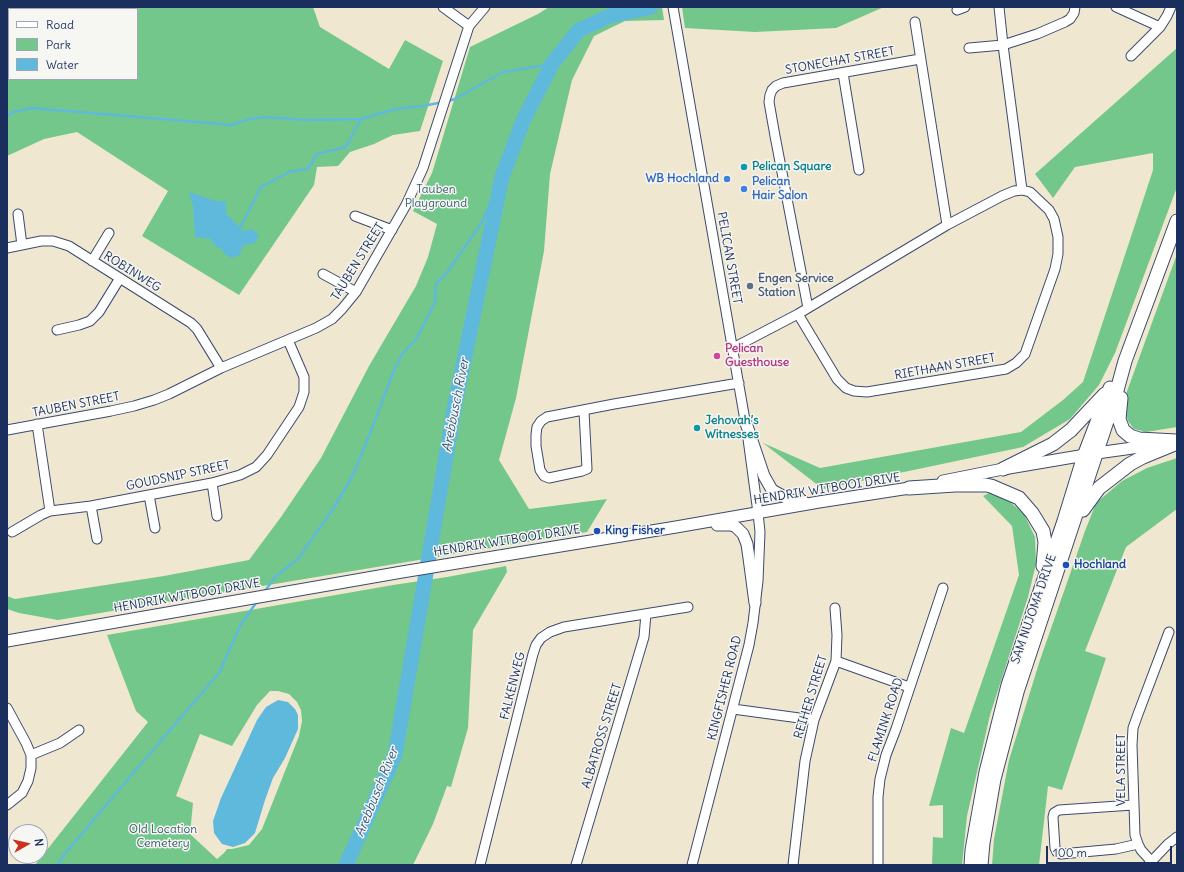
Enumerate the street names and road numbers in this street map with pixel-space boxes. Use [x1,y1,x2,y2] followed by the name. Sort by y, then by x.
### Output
[784,44,896,78] street label: STONECHAT STREET
[714,211,744,305] street label: PELICAN STREET
[328,221,388,303] street label: TAUBEN STREET
[101,249,163,295] street label: ROBINWEG
[893,351,997,383] street label: RIETHAAN STREET
[31,389,121,421] street label: TAUBEN STREET
[125,458,231,494] street label: GOUDSNIP STREET
[753,470,901,508] street label: HENDRIK WITBOOI DRIVE
[433,522,581,560] street label: HENDRIK WITBOOI DRIVE
[1008,552,1060,666] street label: SAM NUJOMA DRIVE
[113,576,261,616] street label: HENDRIK WITBOOI DRIVE
[705,634,745,742] street label: KINGFISHER ROAD
[498,650,528,722] street label: FALKENWEG
[791,653,831,741] street label: REIHER STREET
[866,676,906,764] street label: FLAMINK ROAD
[579,682,625,790] street label: ALBATROSS STREET
[1115,734,1129,806] street label: VELA STREET

